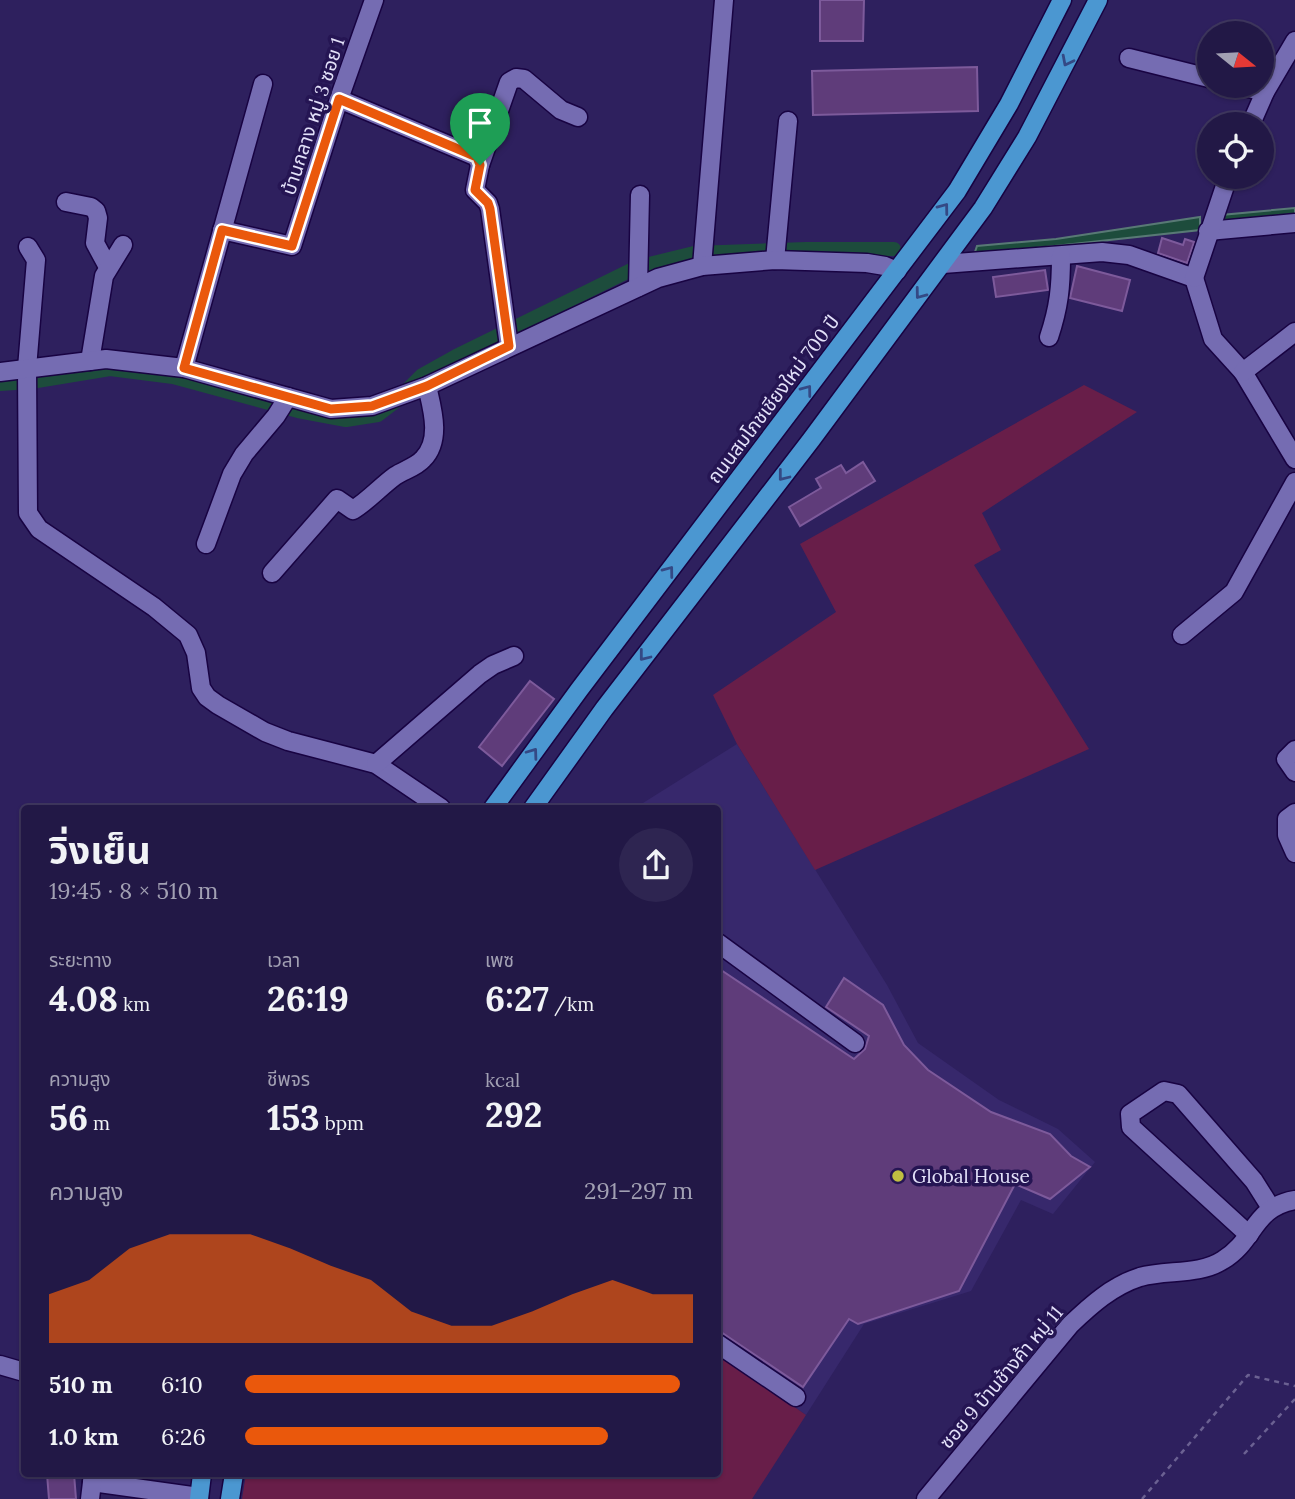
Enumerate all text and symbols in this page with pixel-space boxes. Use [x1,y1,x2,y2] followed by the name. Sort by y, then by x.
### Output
[1197,21,1274,98] north arrow
[1197,21,1274,189] map controls
[276,34,351,198] street label: บ้านกลาง หมู่ 3 ซอย 1
[1061,53,1075,66] one-way arrow
[450,93,510,165] pin
[461,104,499,142] icon: arrive
[1197,112,1274,189] button: locate
[935,204,948,216] one-way arrow
[916,286,928,299] one-way arrow
[702,310,844,488] street label: ถนนสมโภชเชียงใหม่ 700 ปี
[798,385,811,398] one-way arrow
[779,468,792,481] one-way arrow
[660,566,673,579] one-way arrow
[640,648,653,661] one-way arrow
[525,748,537,761] one-way arrow
[49,826,151,874] text: วิ่งเย็น
[619,828,693,902] button: share
[49,876,218,905] text: 19:45 · 8 × 510 m
[49,948,112,972] text: ระยะทาง
[267,948,300,972] text: เวลา
[485,948,514,972] text: เพซ
[49,976,118,1021] text: 4.08
[267,976,349,1021] text: 26:19
[485,976,549,1021] text: 6:27
[118,992,150,1016] text: km
[549,992,594,1016] text: /km
[49,1067,110,1091] text: ความสูง
[267,1067,310,1091] text: ชีพจร
[485,1068,520,1092] text: kcal
[485,1092,542,1137] text: 292
[49,1095,88,1140] text: 56
[267,1095,320,1140] text: 153
[88,1111,110,1135] text: m
[320,1111,364,1135] text: bpm
[912,1164,1030,1188] place label: Global House
[890,1168,906,1184] marker: Global House
[584,1176,693,1205] text: 291–297 m
[49,1177,123,1206] text: ความสูง
[934,1301,1069,1454] street label: ซอย 9 บ้านช้างค้า หมู่ 11
[49,1370,113,1399] text: 510 m
[161,1370,203,1399] text: 6:10
[49,1422,119,1451] text: 1.0 km
[161,1422,206,1451] text: 6:26

